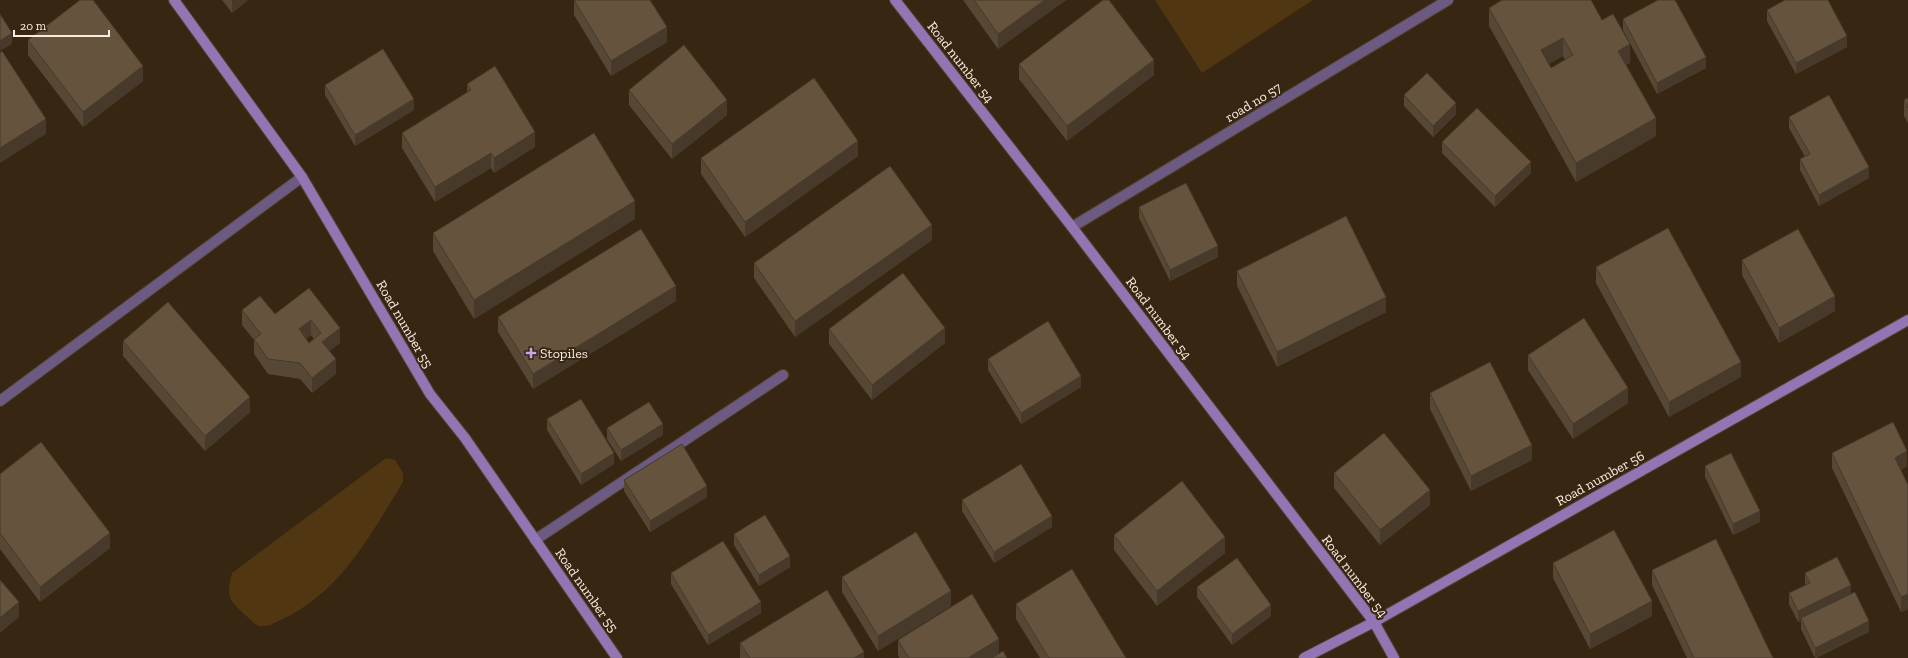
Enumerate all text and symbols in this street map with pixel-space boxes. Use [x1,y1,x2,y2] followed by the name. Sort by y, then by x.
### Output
[14,12,109,38] scale bar
[923,18,998,107] street label: Road number 54
[20,19,47,33] text: 20 m
[1222,79,1285,126] street label: road no 57
[1122,274,1195,363] street label: Road number 54
[373,277,437,371] street label: Road number 55
[540,345,588,362] place label: Stopiles
[525,347,537,359] marker: Stopiles
[1553,447,1648,510] street label: Road number 56
[1318,532,1391,621] street label: Road number 54
[551,545,622,635] street label: Road number 55

